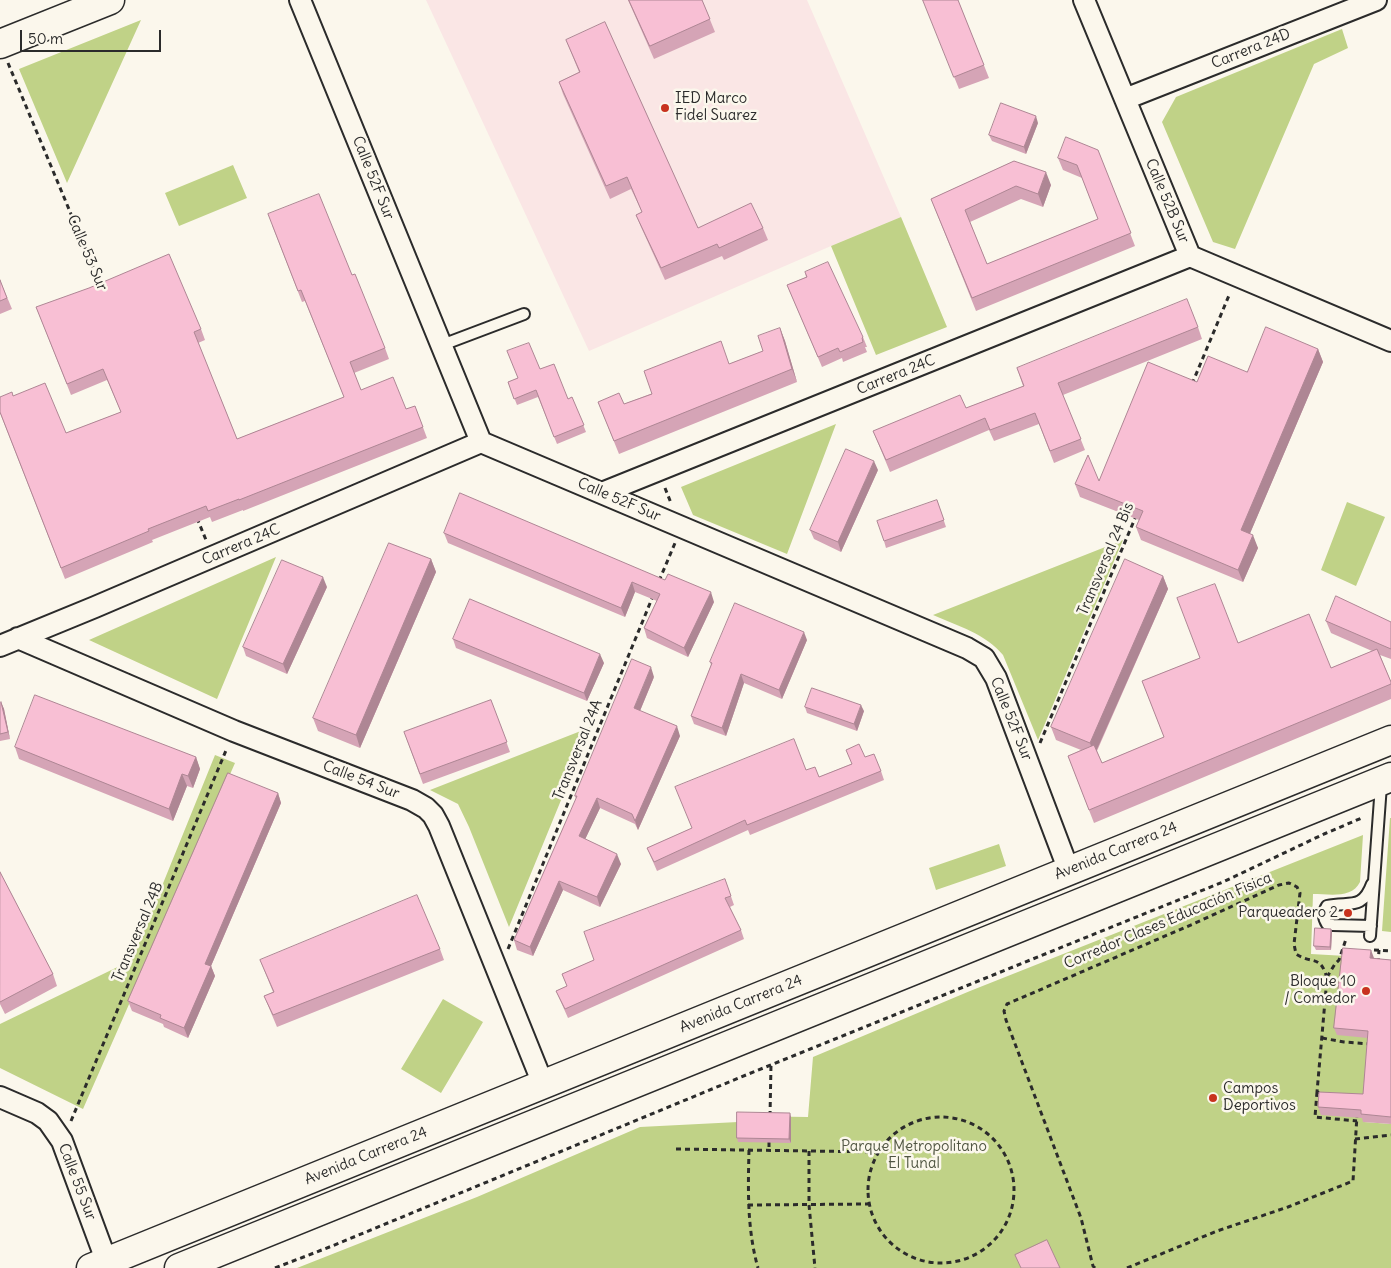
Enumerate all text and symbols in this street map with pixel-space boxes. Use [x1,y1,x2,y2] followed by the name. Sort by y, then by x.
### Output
[22,20,164,52] scale bar
[1209,25,1293,73] street label: Carrera 24D
[28,29,63,48] text: 50 m
[675,90,757,125] place label: IED Marco Fidel Suarez
[659,102,671,114] marker: IED Marco Fidel Suarez
[348,133,398,223] street label: Calle 52F Sur
[1141,156,1193,246] street label: Calle 52B Sur
[63,212,111,294] street label: Calle 53 Sur
[854,351,938,399] street label: Carrera 24C
[575,474,663,526] street label: Calle 52F Sur
[1074,500,1138,618] street label: Transversal 24 Bis
[199,521,283,569] street label: Carrera 24C
[986,674,1036,764] street label: Calle 52F Sur
[550,697,606,803] street label: Transversal 24A
[320,757,402,803] street label: Calle 54 Sur
[1052,818,1180,884] street label: Avenida Carrera 24
[1061,869,1275,973] street label: Corredor Clases Educación Fisica
[109,879,167,985] street label: Transversal 24B
[1238,904,1338,922] place label: Parqueadero 2
[1342,907,1354,919] marker: Parqueadero 2
[677,971,805,1037] street label: Avenida Carrera 24
[1284,973,1356,1008] place label: Bloque 10 / Comedor
[1360,985,1372,997] marker: Bloque 10 / Comedor
[1223,1080,1296,1115] place label: Campos Deportivos
[1207,1092,1219,1104] marker: Campos Deportivos
[302,1123,430,1189] street label: Avenida Carrera 24
[841,1138,987,1173] park label: Parque Metropolitano El Tunal
[54,1141,100,1223] street label: Calle 55 Sur

